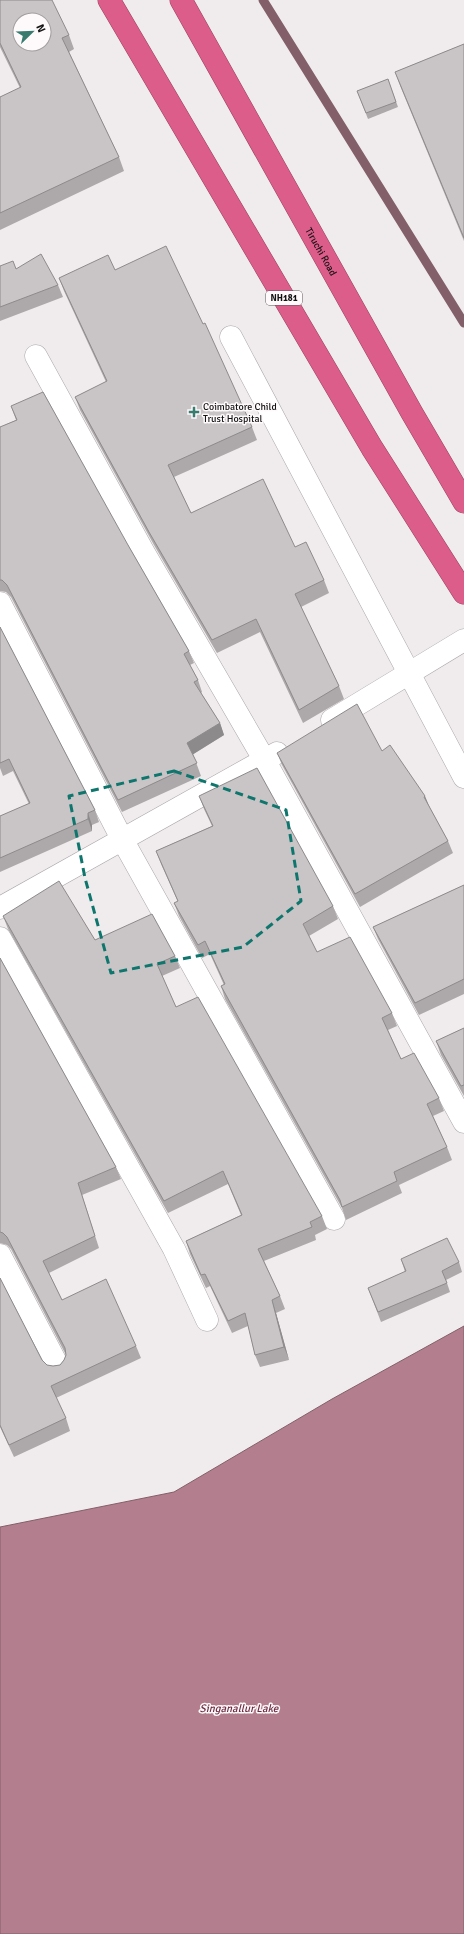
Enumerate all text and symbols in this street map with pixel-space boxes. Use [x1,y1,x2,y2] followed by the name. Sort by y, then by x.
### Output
[12,12,52,52] north arrow
[33,22,48,34] text: N
[302,226,339,278] street label: Tiruchi Road
[266,291,302,305] road number: NH181
[203,401,277,425] place label: Coimbatore Child Trust Hospital
[188,406,200,418] marker: Coimbatore Child Trust Hospital
[200,1702,279,1715] water label: Singanallur Lake

